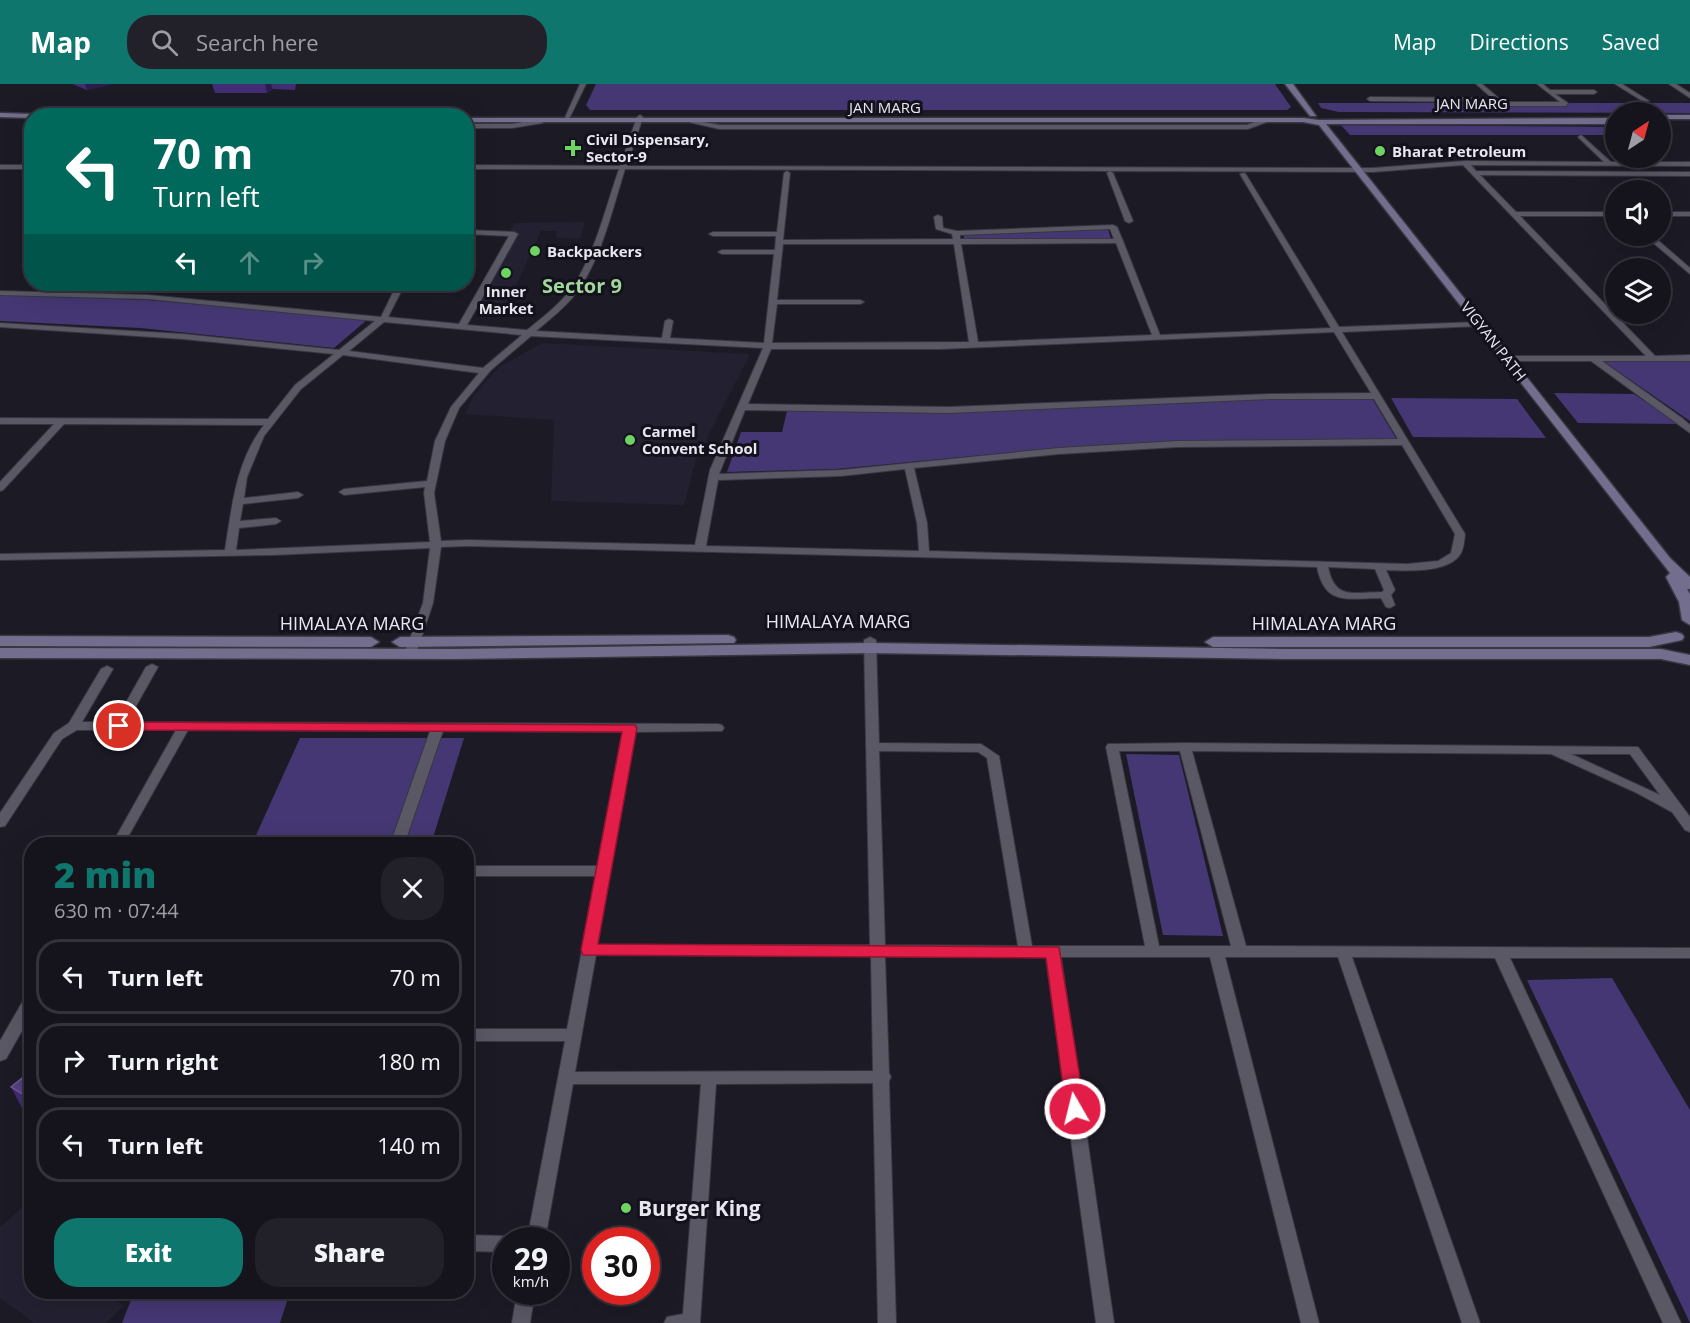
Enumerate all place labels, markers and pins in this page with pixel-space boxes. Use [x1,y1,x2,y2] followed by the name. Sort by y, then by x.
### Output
[586,129,709,166] place label: Civil Dispensary, Sector-9
[564,139,582,157] marker: Civil Dispensary, Sector-9
[1392,141,1526,161] place label: Bharat Petroleum
[1373,144,1387,158] marker: Bharat Petroleum
[547,241,642,261] place label: Backpackers
[528,244,542,258] marker: Backpackers
[499,266,513,280] marker: Inner Market
[479,281,534,318] place label: Inner Market
[642,421,757,458] place label: Carmel Convent School
[623,433,637,447] marker: Carmel Convent School
[93,700,144,751] pin
[638,1194,761,1222] place label: Burger King
[619,1201,633,1215] marker: Burger King

